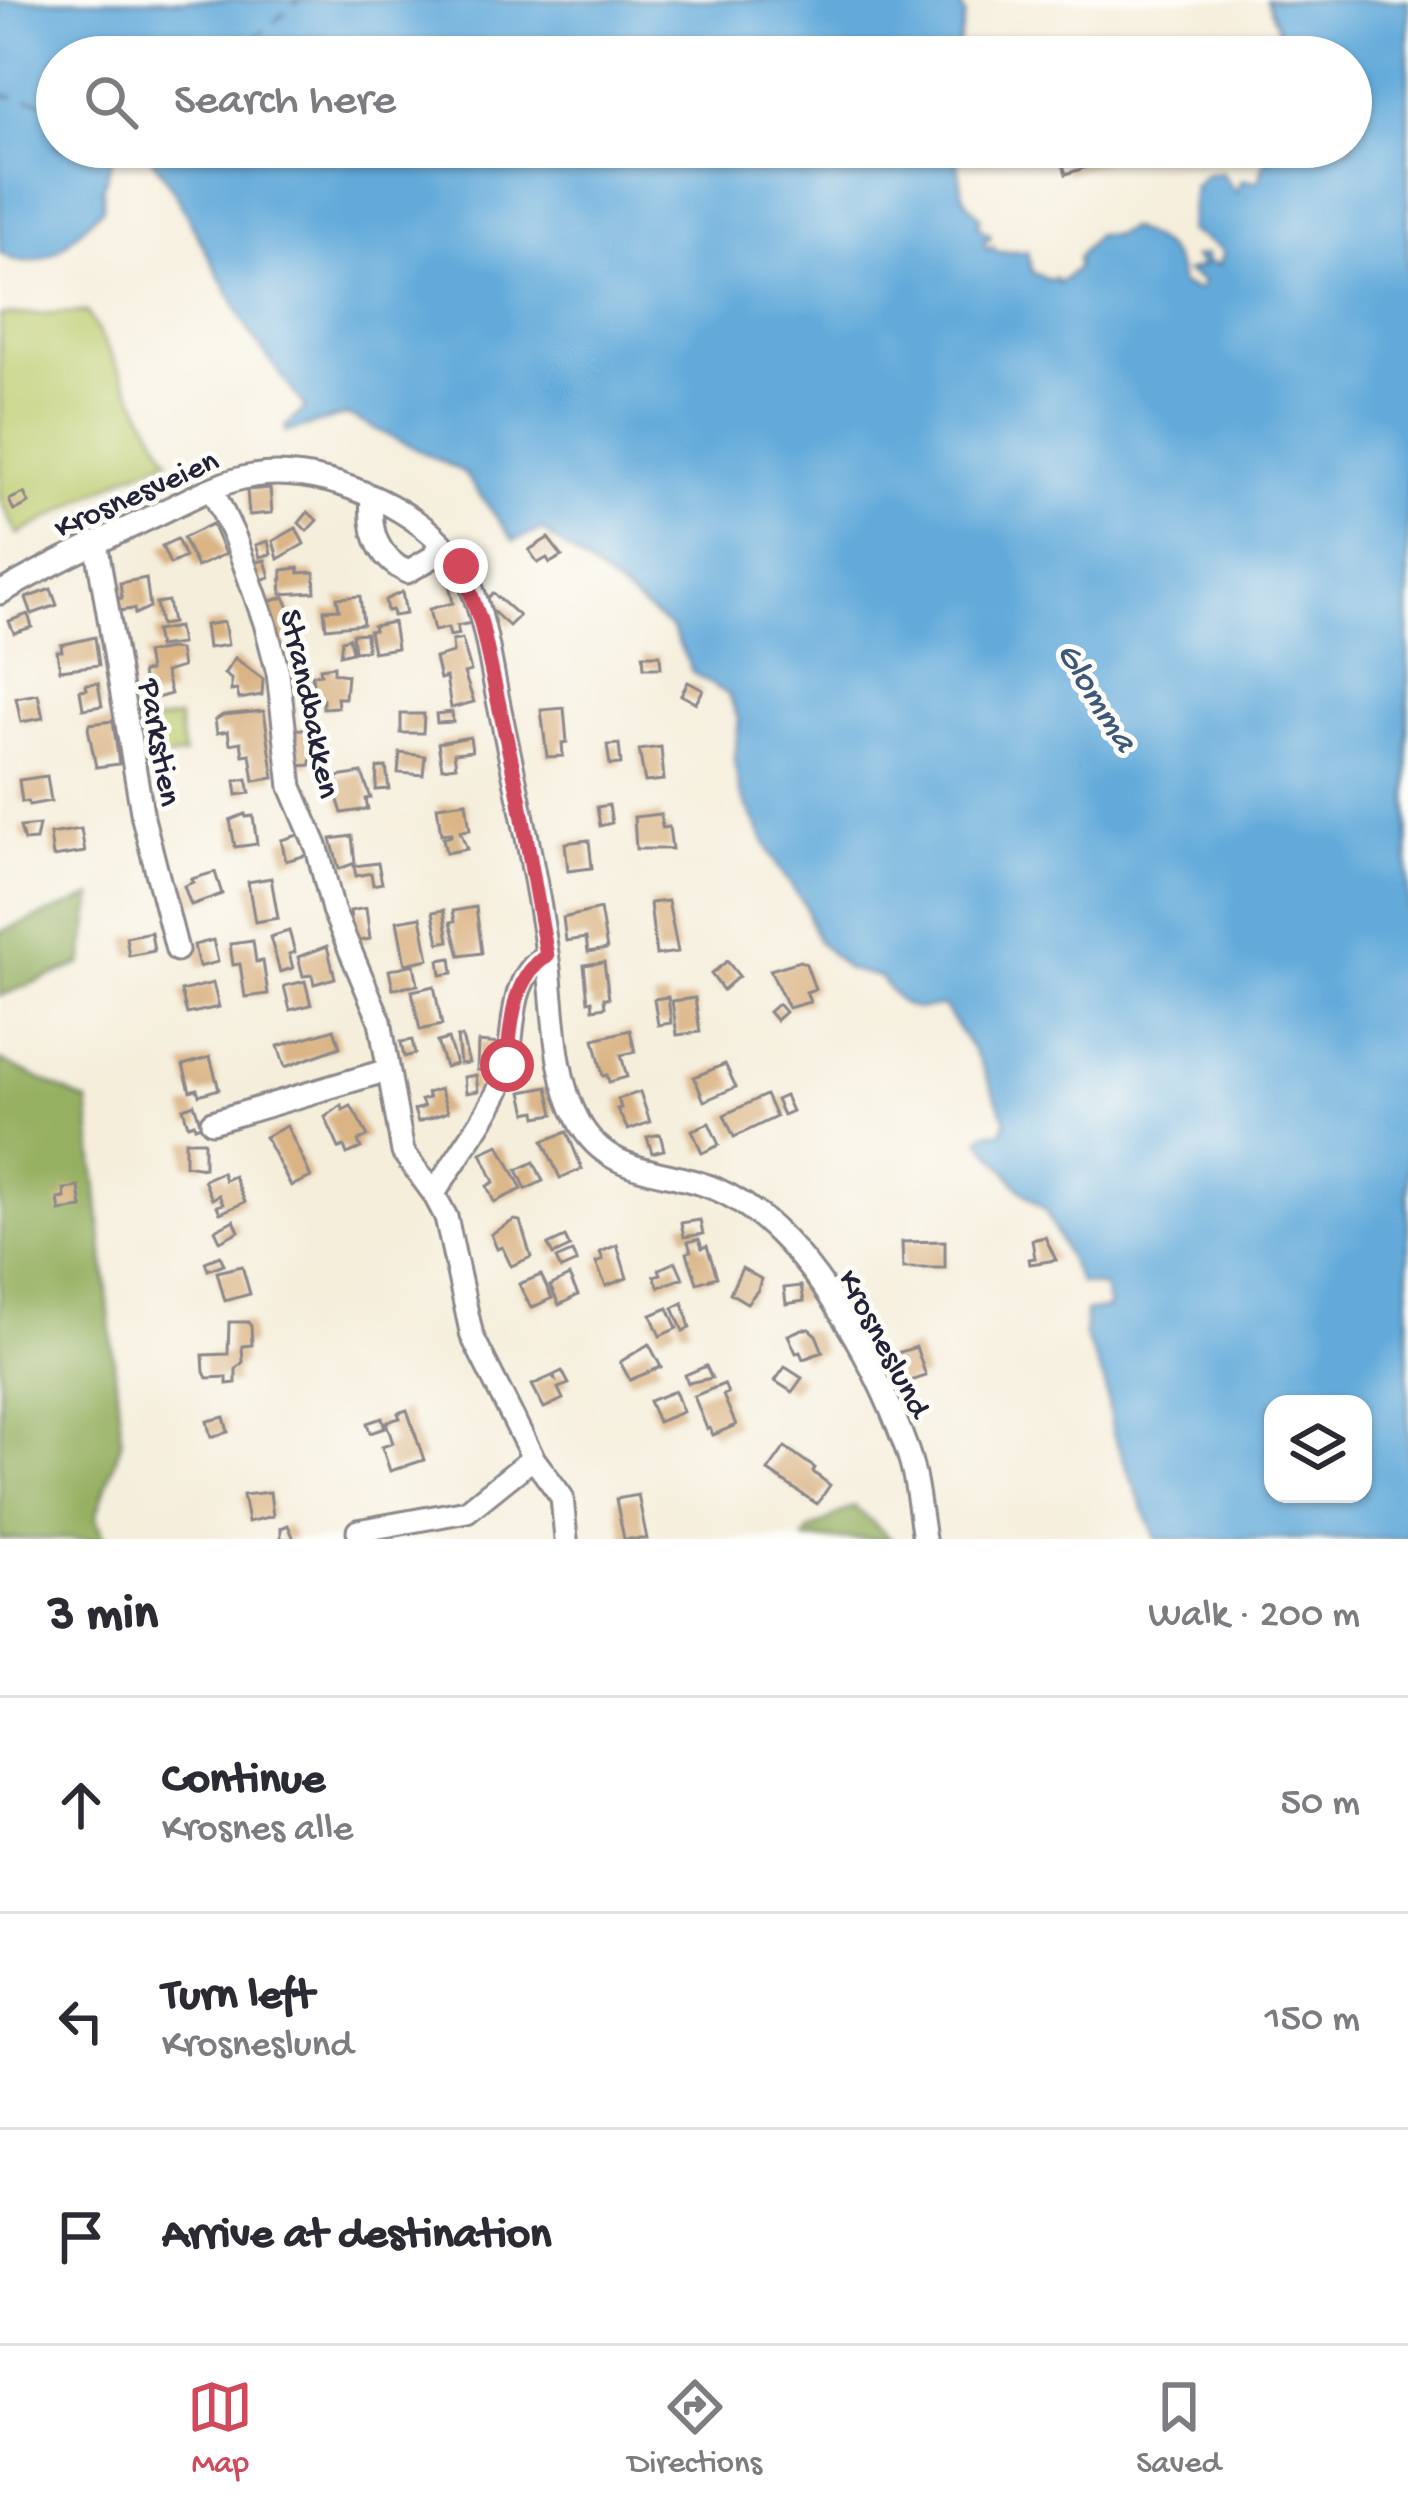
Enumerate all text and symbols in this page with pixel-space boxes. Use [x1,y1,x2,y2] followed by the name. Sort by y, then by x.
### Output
[36,36,1372,168] search box
[78,69,144,135] icon: search
[174,76,396,129] text: Search here
[50,443,226,550] street label: Krosnesveien
[434,539,488,593] route end
[269,607,346,802] street label: Strandbakken
[1044,636,1146,763] water label: Glomma
[127,676,187,810] street label: Parkstien
[480,1038,534,1092] route start
[827,1264,938,1428] street label: Krosneslund
[1264,1395,1372,1503] map controls
[1264,1395,1372,1503] button: layers
[48,1587,158,1647] text: 3 min
[1148,1594,1360,1640] text: Walk · 200 m
[162,1755,325,1808] text: Continue
[48,1772,114,1838] icon: ahead
[1280,1782,1360,1828] text: 50 m
[162,1808,353,1854] text: Krosnes alle
[162,1971,314,2024] text: Turn left
[48,1988,114,2054] icon: left
[1265,1998,1360,2044] text: 150 m
[162,2024,353,2070] text: Krosneslund
[48,2204,114,2270] icon: arrive
[162,2210,551,2263] text: Arrive at destination
[187,2374,253,2484] tab: Map
[628,2374,762,2484] tab: Directions
[1136,2374,1221,2484] tab: Saved

